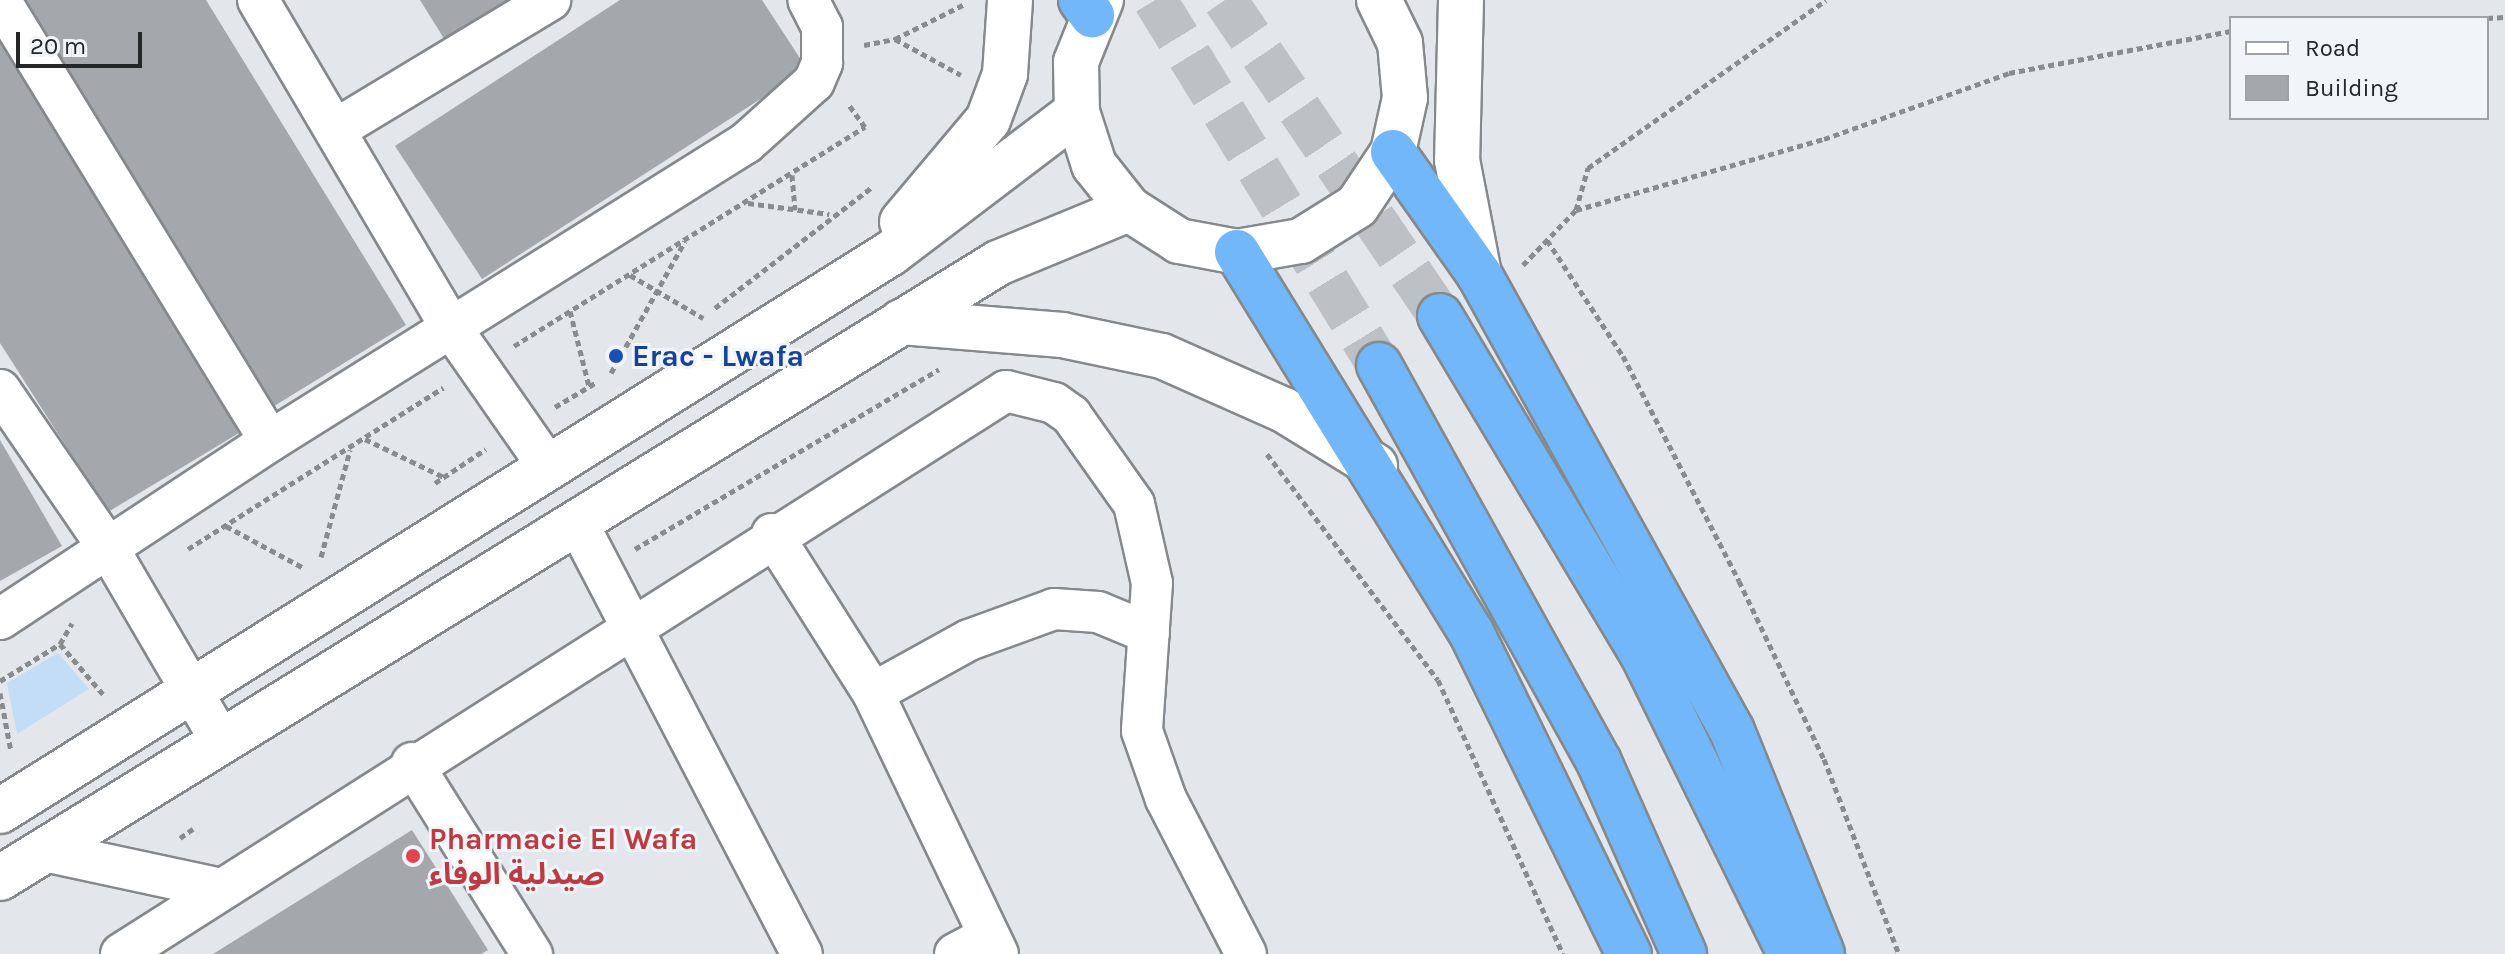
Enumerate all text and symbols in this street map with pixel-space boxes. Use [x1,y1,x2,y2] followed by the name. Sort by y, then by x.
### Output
[20,16,146,66] scale bar
[2229,16,2489,120] legend
[30,32,86,60] text: 20 m
[2305,34,2360,62] text: Road
[2305,74,2398,102] text: Building
[632,338,804,374] place label: Erac - Lwafa
[607,347,625,365] marker: Erac - Lwafa
[429,821,697,892] place label: Pharmacie El Wafa صيدلية الوفاء
[404,847,422,865] marker: Pharmacie El Wafa صيدلية الوفاء

